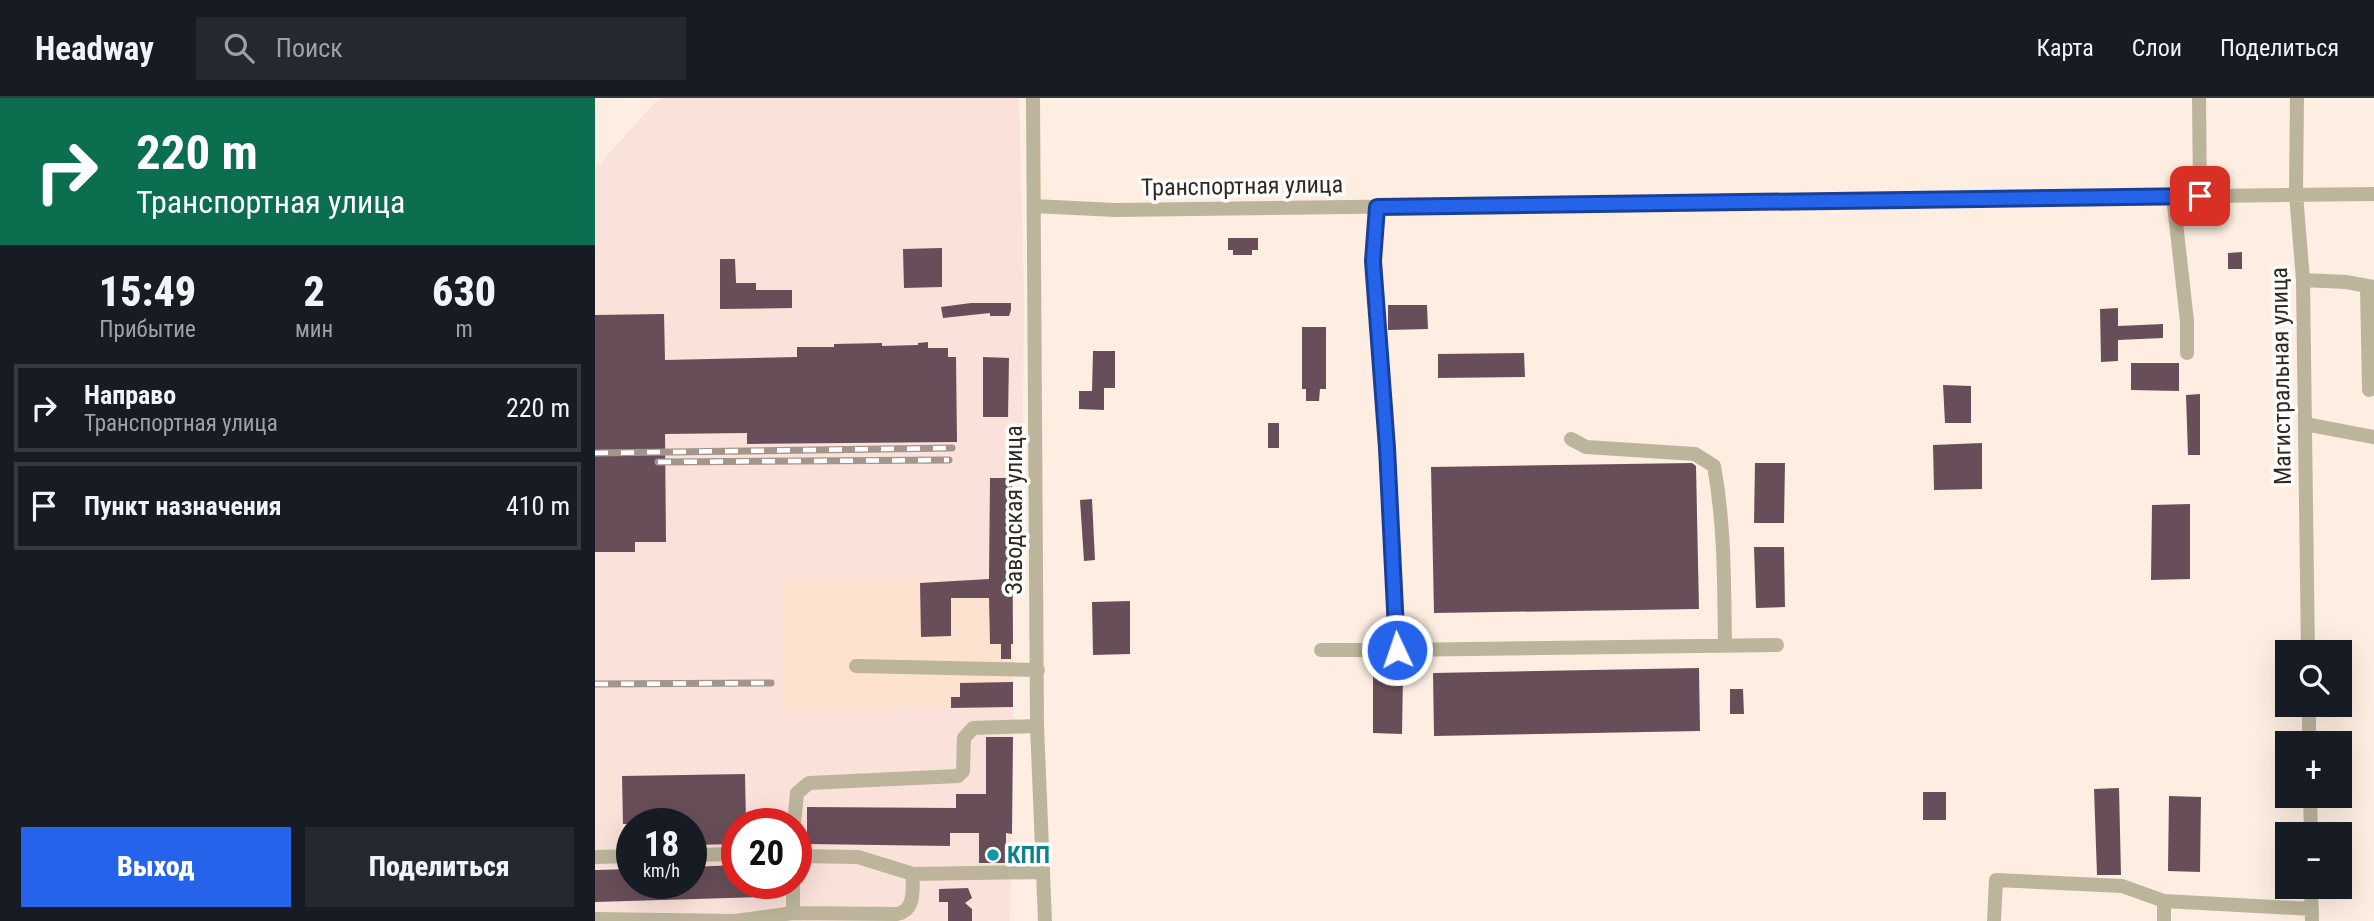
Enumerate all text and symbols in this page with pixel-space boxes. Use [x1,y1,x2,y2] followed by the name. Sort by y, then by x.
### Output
[196,17,686,80] search box
[35,29,154,68] text: Headway
[220,29,258,67] icon: search
[276,33,343,63] text: Поиск
[2036,34,2094,62] text: Карта
[2132,34,2182,62] text: Слои
[2220,34,2339,62] text: Поделиться
[136,124,258,181] text: 220 m
[21,126,112,217] icon: right
[2170,166,2230,226] pin
[1141,170,1343,202] street label: Транспортная улица
[2181,177,2219,215] icon: arrive
[136,183,405,221] text: Транспортная улица
[99,267,196,316] text: 15:49
[303,267,325,316] text: 2
[432,267,496,316] text: 630
[2265,267,2297,485] street label: Магистральная улица
[99,316,196,343] text: Прибытие
[295,316,333,343] text: мин
[455,316,473,343] text: m
[84,380,176,410] text: Направо
[25,389,63,427] icon: right
[506,393,570,423] text: 220 m
[84,410,278,437] text: Транспортная улица
[1000,425,1028,595] street label: Заводская улица
[25,487,63,525] icon: arrive
[84,491,282,521] text: Пункт назначения
[506,491,570,521] text: 410 m
[1360,613,1434,687] position arrow
[2275,640,2352,899] map controls
[2275,640,2352,717] button: search
[2275,731,2352,808] button: +
[721,808,812,899] speed limit sign: 20
[2275,822,2352,899] button: −
[644,824,679,865] text: 18
[21,827,291,907] button: Выход
[305,827,574,907] button: Поделиться
[1007,841,1050,869] place label: КПП
[985,847,1001,863] marker: КПП
[643,860,680,881] text: km/h

